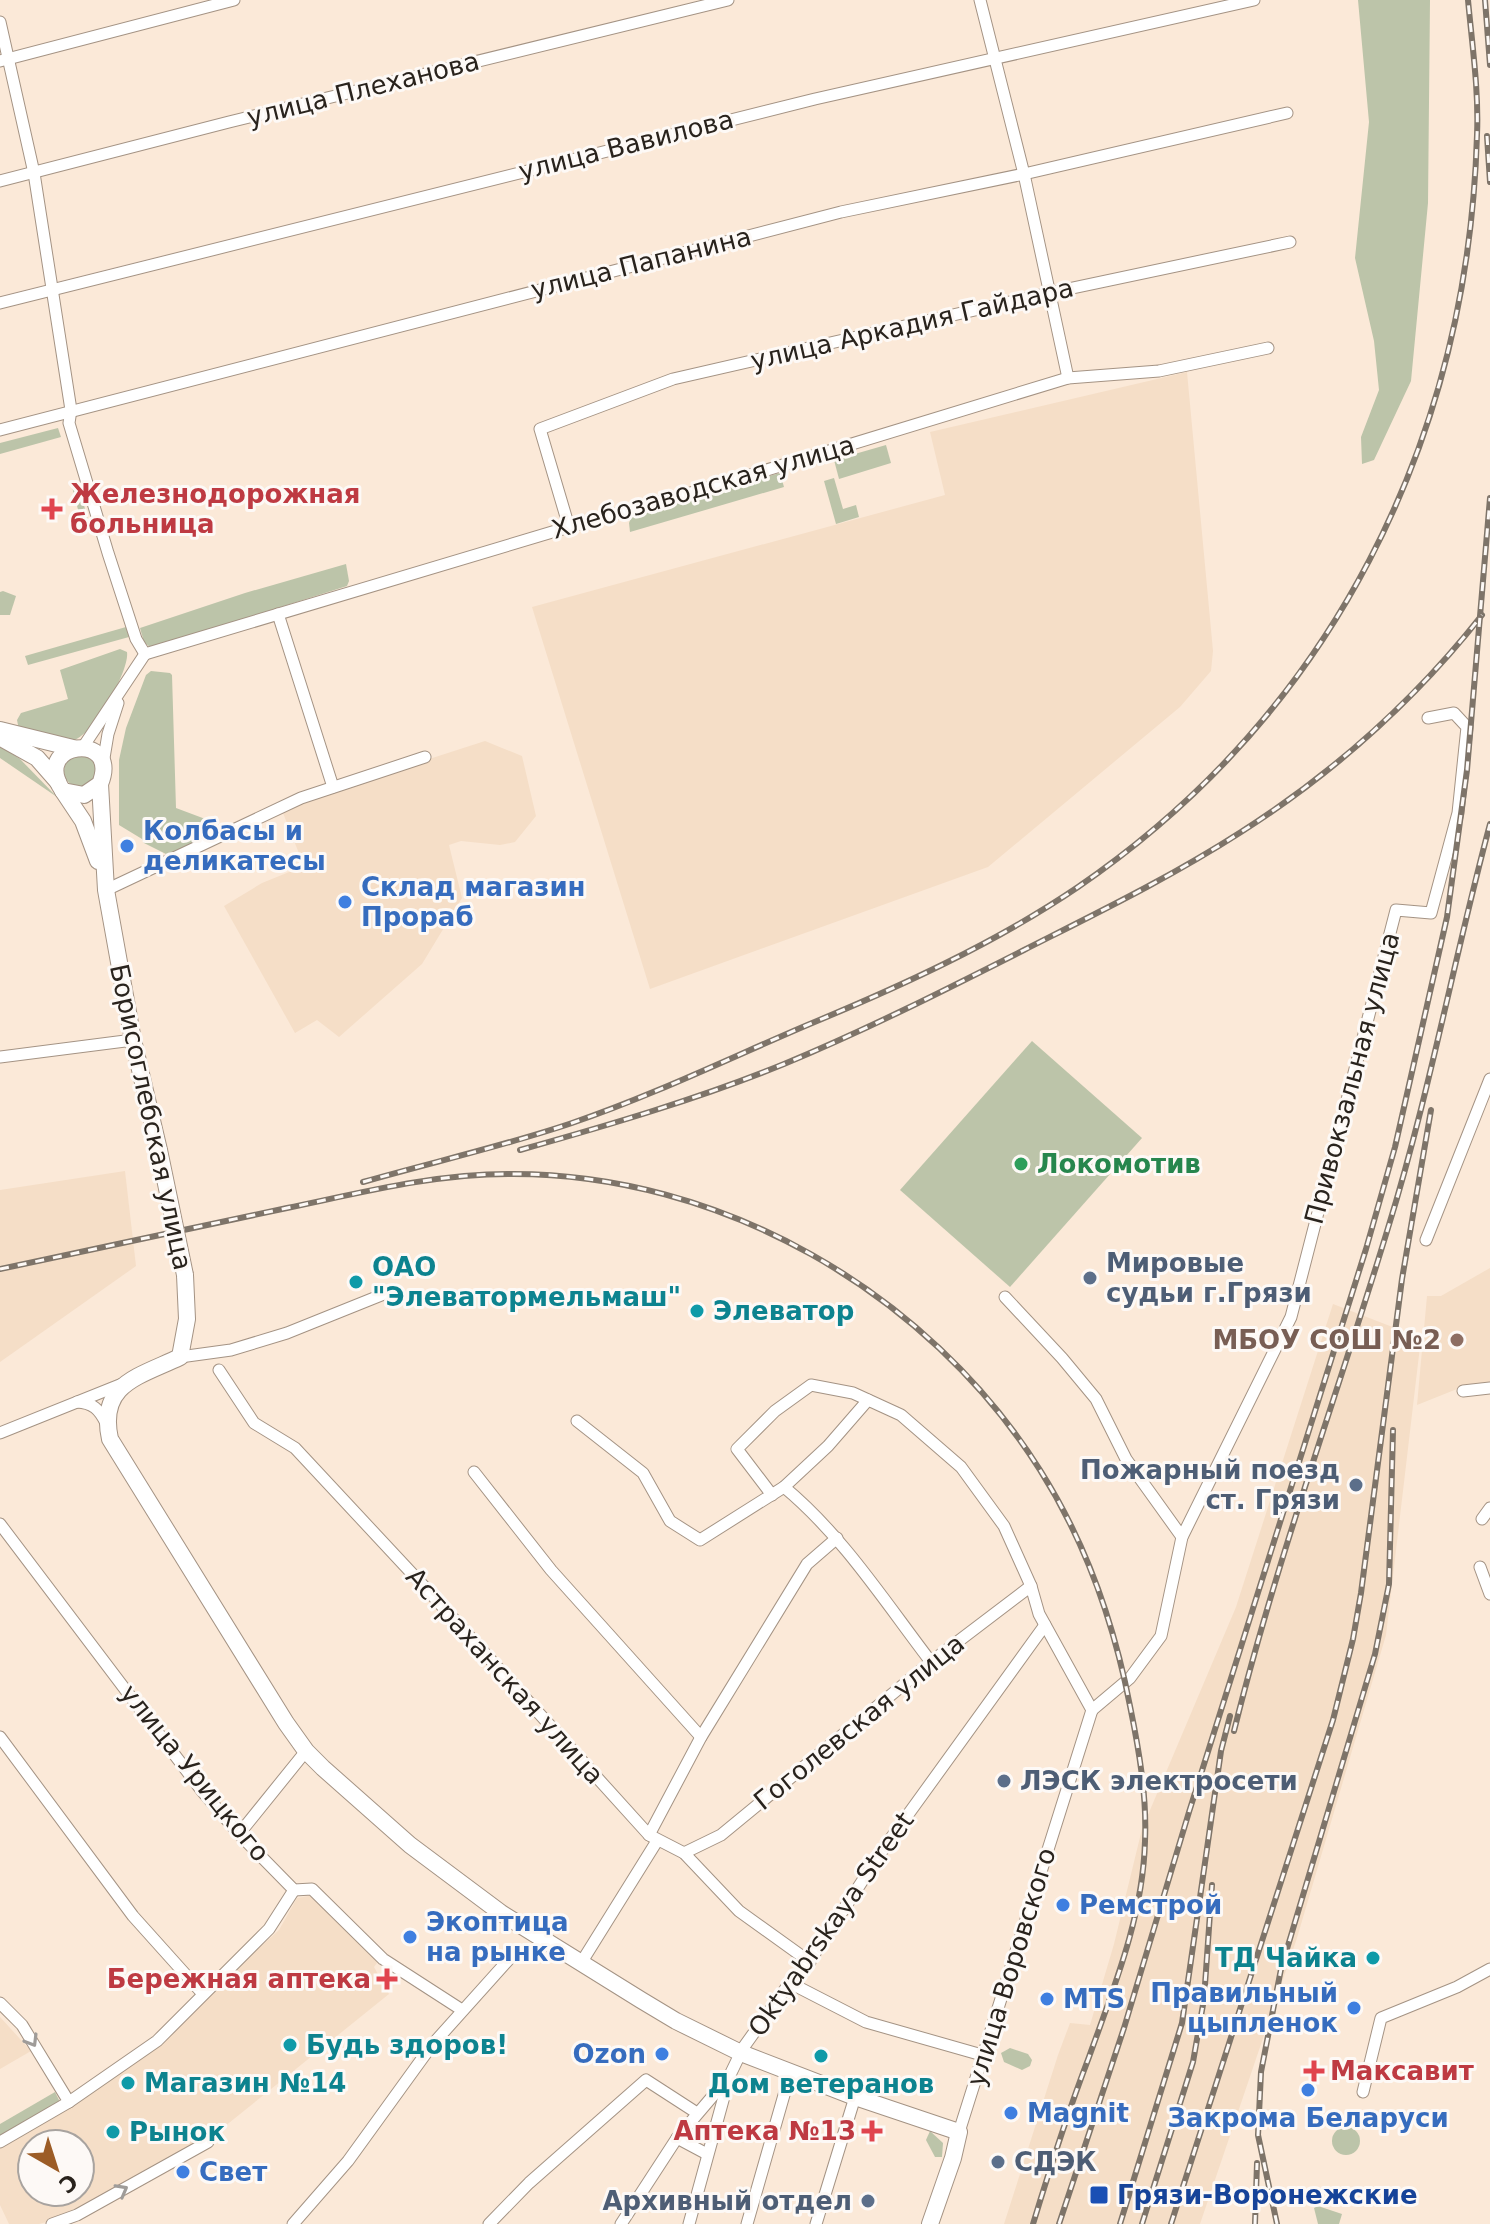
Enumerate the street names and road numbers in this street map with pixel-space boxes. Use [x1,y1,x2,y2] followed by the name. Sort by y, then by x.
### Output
[244,46,482,132] street label: улица Плеханова
[515,104,737,186] street label: улица Вавилова
[528,221,754,305] street label: улица Папанина
[748,272,1076,376] street label: улица Аркадия Гайдара
[548,429,858,545] street label: Хлебозаводская улица
[1299,929,1405,1227] street label: Привокзальная улица
[104,961,198,1273] street label: Борисоглебская улица
[400,1562,610,1790] street label: Астраханская улица
[748,1628,970,1816] street label: Гоголевская улица
[114,1678,276,1868] street label: улица Урицкого
[742,1806,920,2042] street label: Oktyabrskaya Street
[960,1844,1062,2090] street label: улица Воровского

